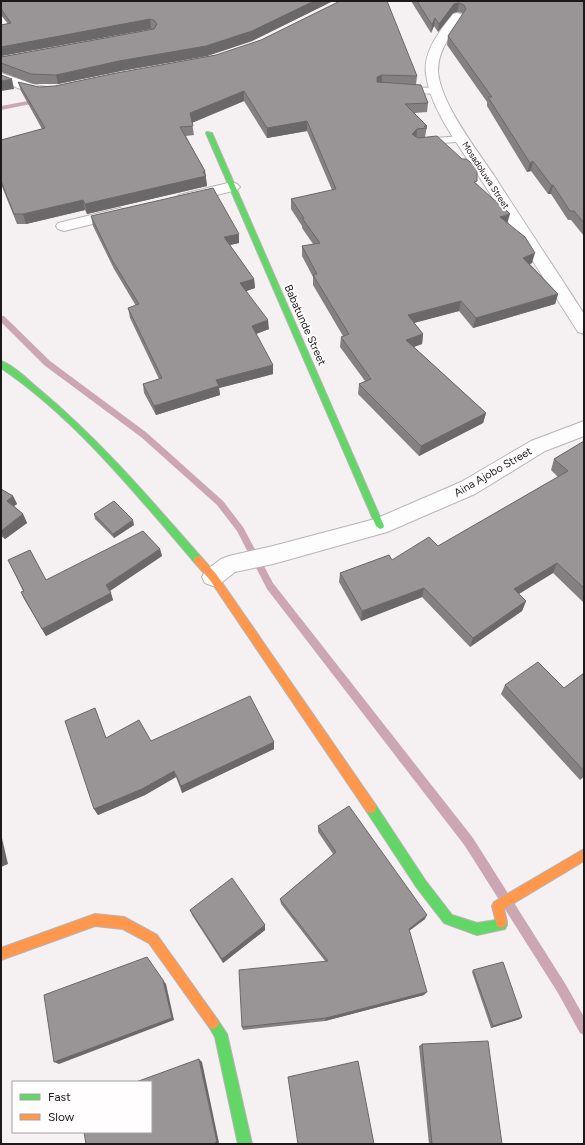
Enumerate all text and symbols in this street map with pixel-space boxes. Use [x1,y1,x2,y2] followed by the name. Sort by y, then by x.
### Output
[460,139,512,211] street label: Mosadoluwa Street
[281,283,329,367] street label: Babatunde Street
[452,444,534,500] street label: Aina Ajobo Street
[12,1081,152,1133] legend
[48,1090,71,1104] text: Fast
[48,1110,75,1124] text: Slow

